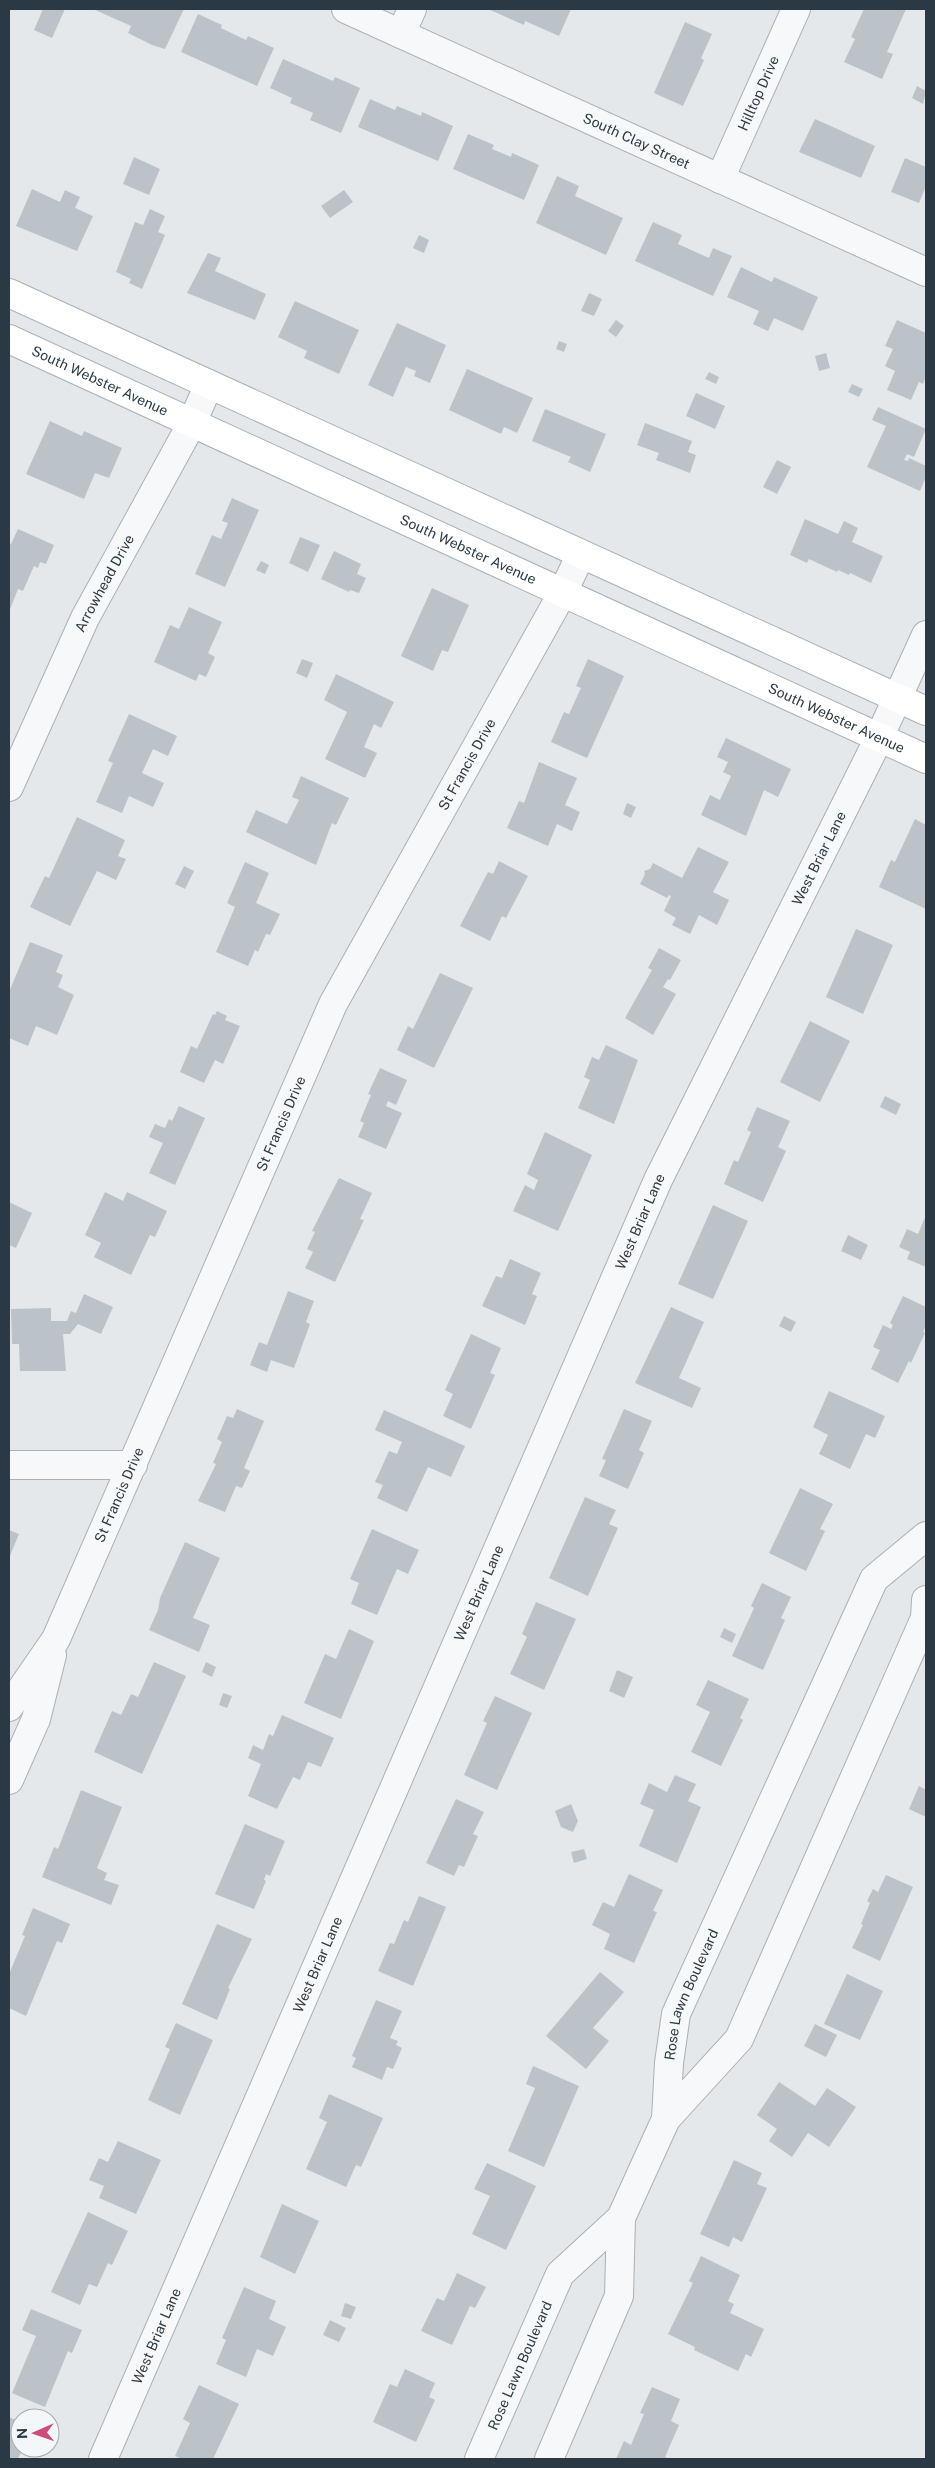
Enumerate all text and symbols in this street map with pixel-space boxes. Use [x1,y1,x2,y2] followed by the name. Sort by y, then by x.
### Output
[735,53,782,133] street label: Hilltop Drive
[581,110,692,172] street label: South Clay Street
[29,343,171,419] street label: South Webster Avenue
[397,511,539,587] street label: South Webster Avenue
[72,532,137,635] street label: Arrowhead Drive
[766,680,907,756] street label: South Webster Avenue
[435,716,499,813] street label: St Francis Drive
[789,809,849,908] street label: West Briar Lane
[253,1073,309,1174] street label: St Francis Drive
[612,1171,668,1272] street label: West Briar Lane
[91,1445,147,1545] street label: St Francis Drive
[451,1543,507,1643] street label: West Briar Lane
[290,1914,345,2015] street label: West Briar Lane
[661,1927,722,2061] street label: Rose Lawn Boulevard
[128,2286,184,2387] street label: West Briar Lane
[485,2299,555,2432] street label: Rose Lawn Boulevard
[10,2408,60,2458] north arrow
[14,2428,30,2439] text: N

